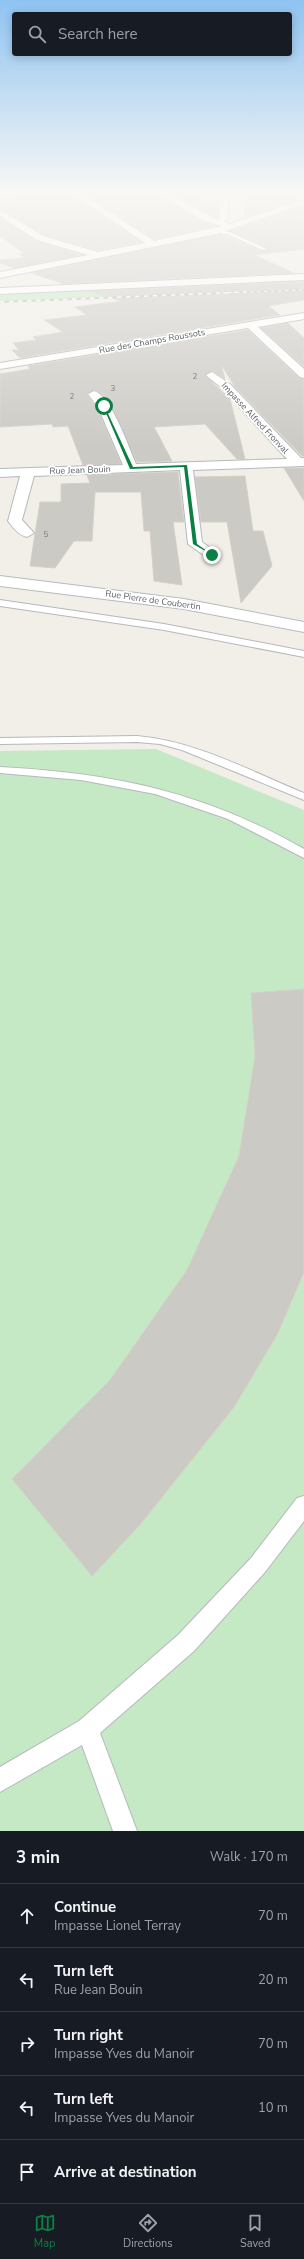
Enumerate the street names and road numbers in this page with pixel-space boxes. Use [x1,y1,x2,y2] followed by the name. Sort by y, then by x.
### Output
[98,326,206,356] street label: Rue des Champs Roussots
[219,380,292,457] street label: Impasse Alfred Fronval
[49,463,111,477] street label: Rue Jean Bouin
[105,587,201,613] street label: Rue Pierre de Coubertin

